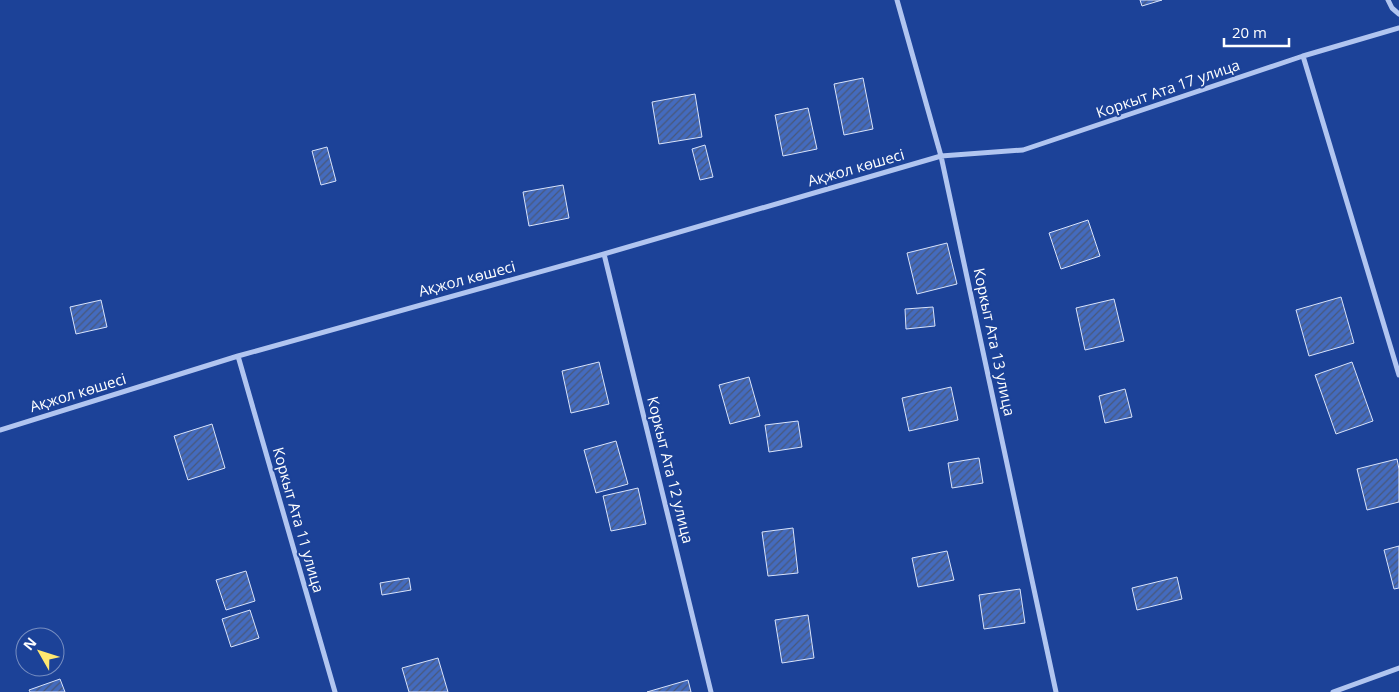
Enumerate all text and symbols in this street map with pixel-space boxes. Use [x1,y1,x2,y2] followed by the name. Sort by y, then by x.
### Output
[1224,15,1289,47] scale bar
[1232,22,1267,42] text: 20 m
[1093,54,1242,122] street label: Коркыт Ата 17 улица
[805,144,906,190] street label: Ақжол көшесі
[416,255,517,301] street label: Ақжол көшесі
[970,266,1020,418] street label: Коркыт Ата 13 улица
[27,368,128,416] street label: Ақжол көшесі
[643,394,699,545] street label: Коркыт Ата 12 улица
[269,445,329,595] street label: Коркыт Ата 11 улица
[15,627,65,677] north arrow
[19,633,40,654] text: N

